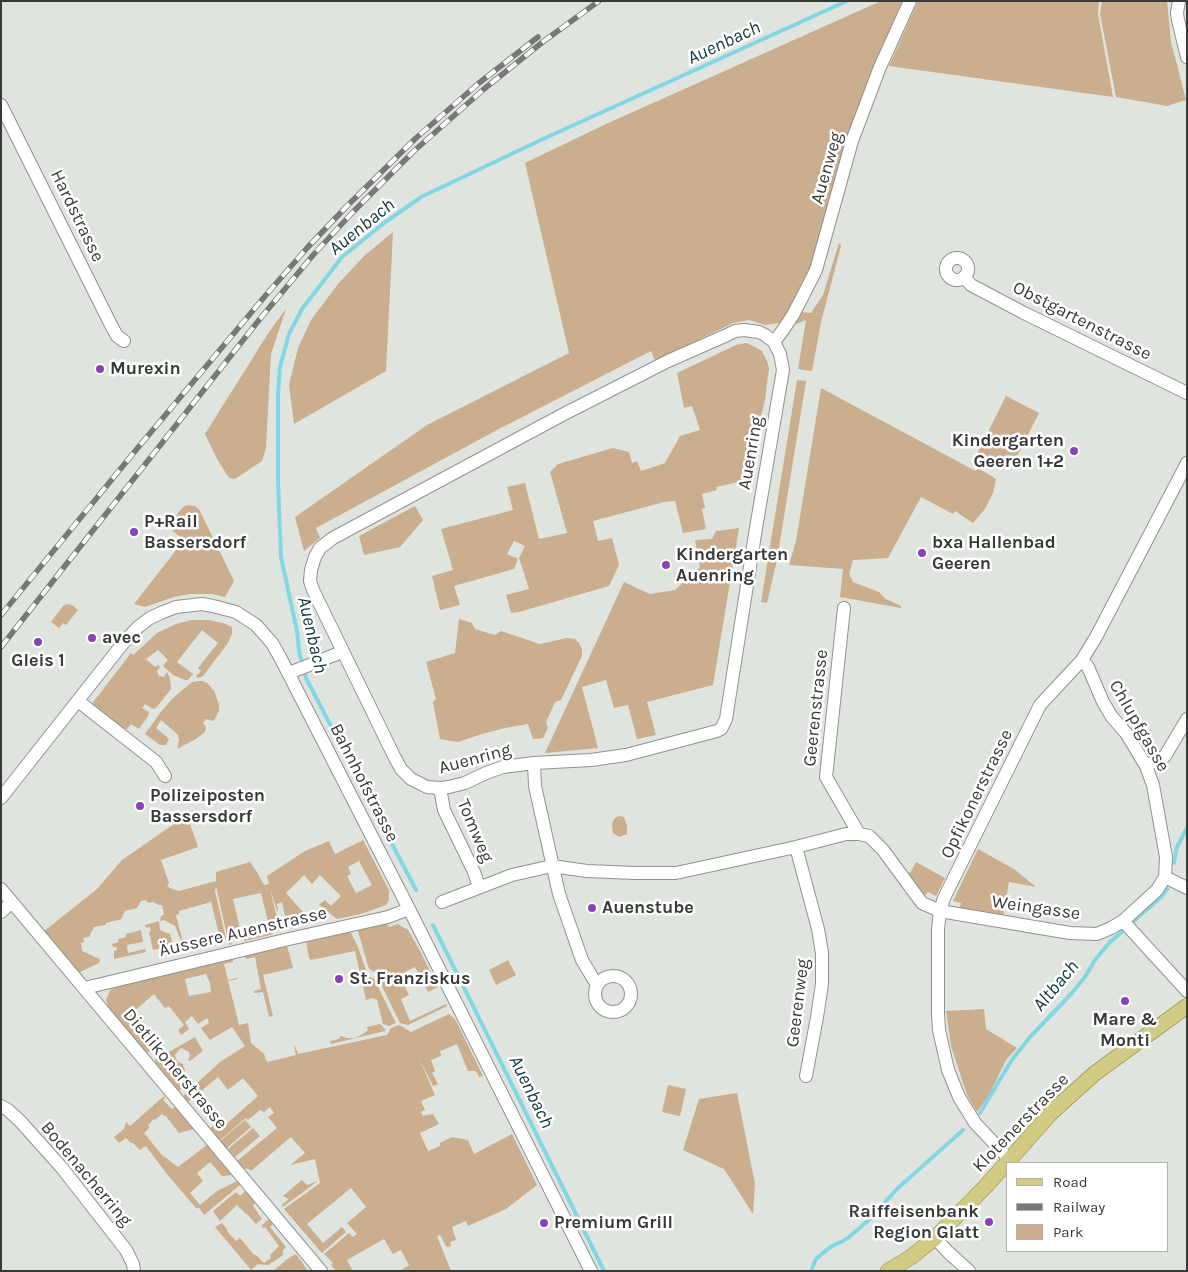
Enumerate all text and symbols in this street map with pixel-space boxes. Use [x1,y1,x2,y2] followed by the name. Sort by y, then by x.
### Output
[684,16,764,70] water label: Auenbach
[806,130,848,206] street label: Auenweg
[45,166,109,266] street label: Hardstrasse
[325,194,399,260] water label: Auenbach
[1009,277,1155,365] street label: Obstgartenstrasse
[110,358,181,380] place label: Murexin
[94,363,106,375] marker: Murexin
[734,415,768,491] street label: Auenring
[952,430,1064,472] place label: Kindergarten Geeren 1+2
[1068,445,1080,457] marker: Kindergarten Geeren 1+2
[144,511,246,554] place label: P+Rail Bassersdorf
[128,526,140,538] marker: P+Rail Bassersdorf
[932,532,1056,574] place label: bxa Hallenbad Geeren
[676,544,788,586] place label: Kindergarten Auenring
[916,547,928,559] marker: bxa Hallenbad Geeren
[660,559,672,571] marker: Kindergarten Auenring
[292,594,332,676] water label: Auenbach
[102,627,141,649] place label: avec
[86,632,98,644] marker: avec
[32,636,44,648] marker: Gleis 1
[799,648,833,768] street label: Geerenstrasse
[11,650,65,672] place label: Gleis 1
[1104,676,1174,776] street label: Chlupfgasse
[325,720,403,846] street label: Bahnhofstrasse
[936,726,1018,862] street label: Opfikonerstrasse
[436,739,514,779] street label: Auenring
[150,785,265,828] place label: Polizeiposten Bassersdorf
[452,796,498,866] street label: Tomweg
[134,800,146,812] marker: Polizeiposten Bassersdorf
[990,891,1082,925] street label: Weingasse
[602,897,694,919] place label: Auenstube
[157,902,329,962] street label: Äussere Auenstrasse
[586,902,598,914] marker: Auenstube
[1028,956,1084,1016] water label: Altbach
[782,957,814,1049] street label: Geerenweg
[349,968,470,990] place label: St. Franziskus
[333,973,345,985] marker: St. Franziskus
[1119,995,1131,1007] marker: Mare & Monti
[118,1004,232,1134] street label: Dietlikonerstrasse
[1093,1009,1157,1052] place label: Mare & Monti
[504,1052,558,1132] water label: Auenbach
[968,1069,1074,1177] street label: Klotenerstrasse
[36,1117,136,1231] street label: Bodenacherring
[1006,1162,1168,1252] legend
[1053,1173,1088,1191] text: Road
[1053,1198,1105,1216] text: Railway
[849,1201,979,1244] place label: Raiffeisenbank Region Glatt
[554,1212,673,1234] place label: Premium Grill
[983,1216,995,1228] marker: Raiffeisenbank Region Glatt
[538,1217,550,1229] marker: Premium Grill
[1053,1223,1083,1241] text: Park

